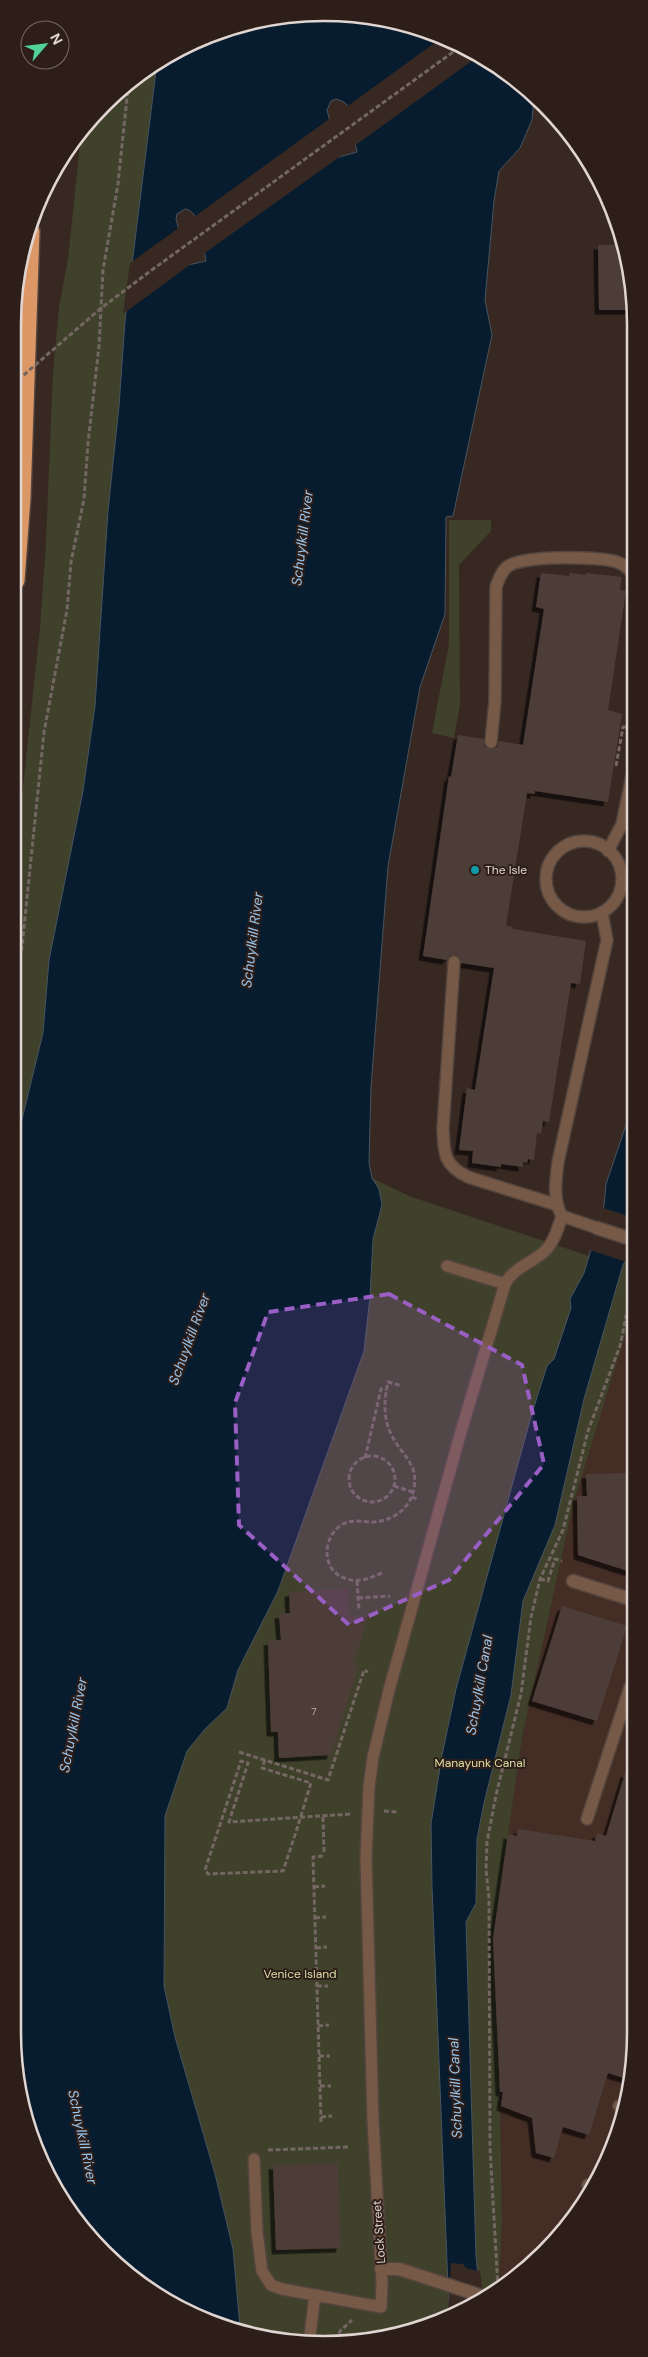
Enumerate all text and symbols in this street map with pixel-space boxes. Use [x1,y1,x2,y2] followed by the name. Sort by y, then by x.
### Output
[20,20,70,70] north arrow
[46,30,67,48] text: N
[287,488,317,587] water label: Schuylkill River
[485,862,527,878] place label: The Isle
[469,864,481,876] marker: The Isle
[237,890,267,989] water label: Schuylkill River
[164,1290,214,1387] water label: Schuylkill River
[461,1633,497,1736] water label: Schuylkill Canal
[55,1675,91,1774] water label: Schuylkill River
[311,1705,317,1718] house number: 7
[435,1755,525,1771] park label: Manayunk Canal
[263,1966,337,1982] park label: Venice Island
[444,2037,466,2139] water label: Schuylkill Canal
[64,2088,102,2187] water label: Schuylkill River
[369,2200,389,2264] street label: Lock Street

